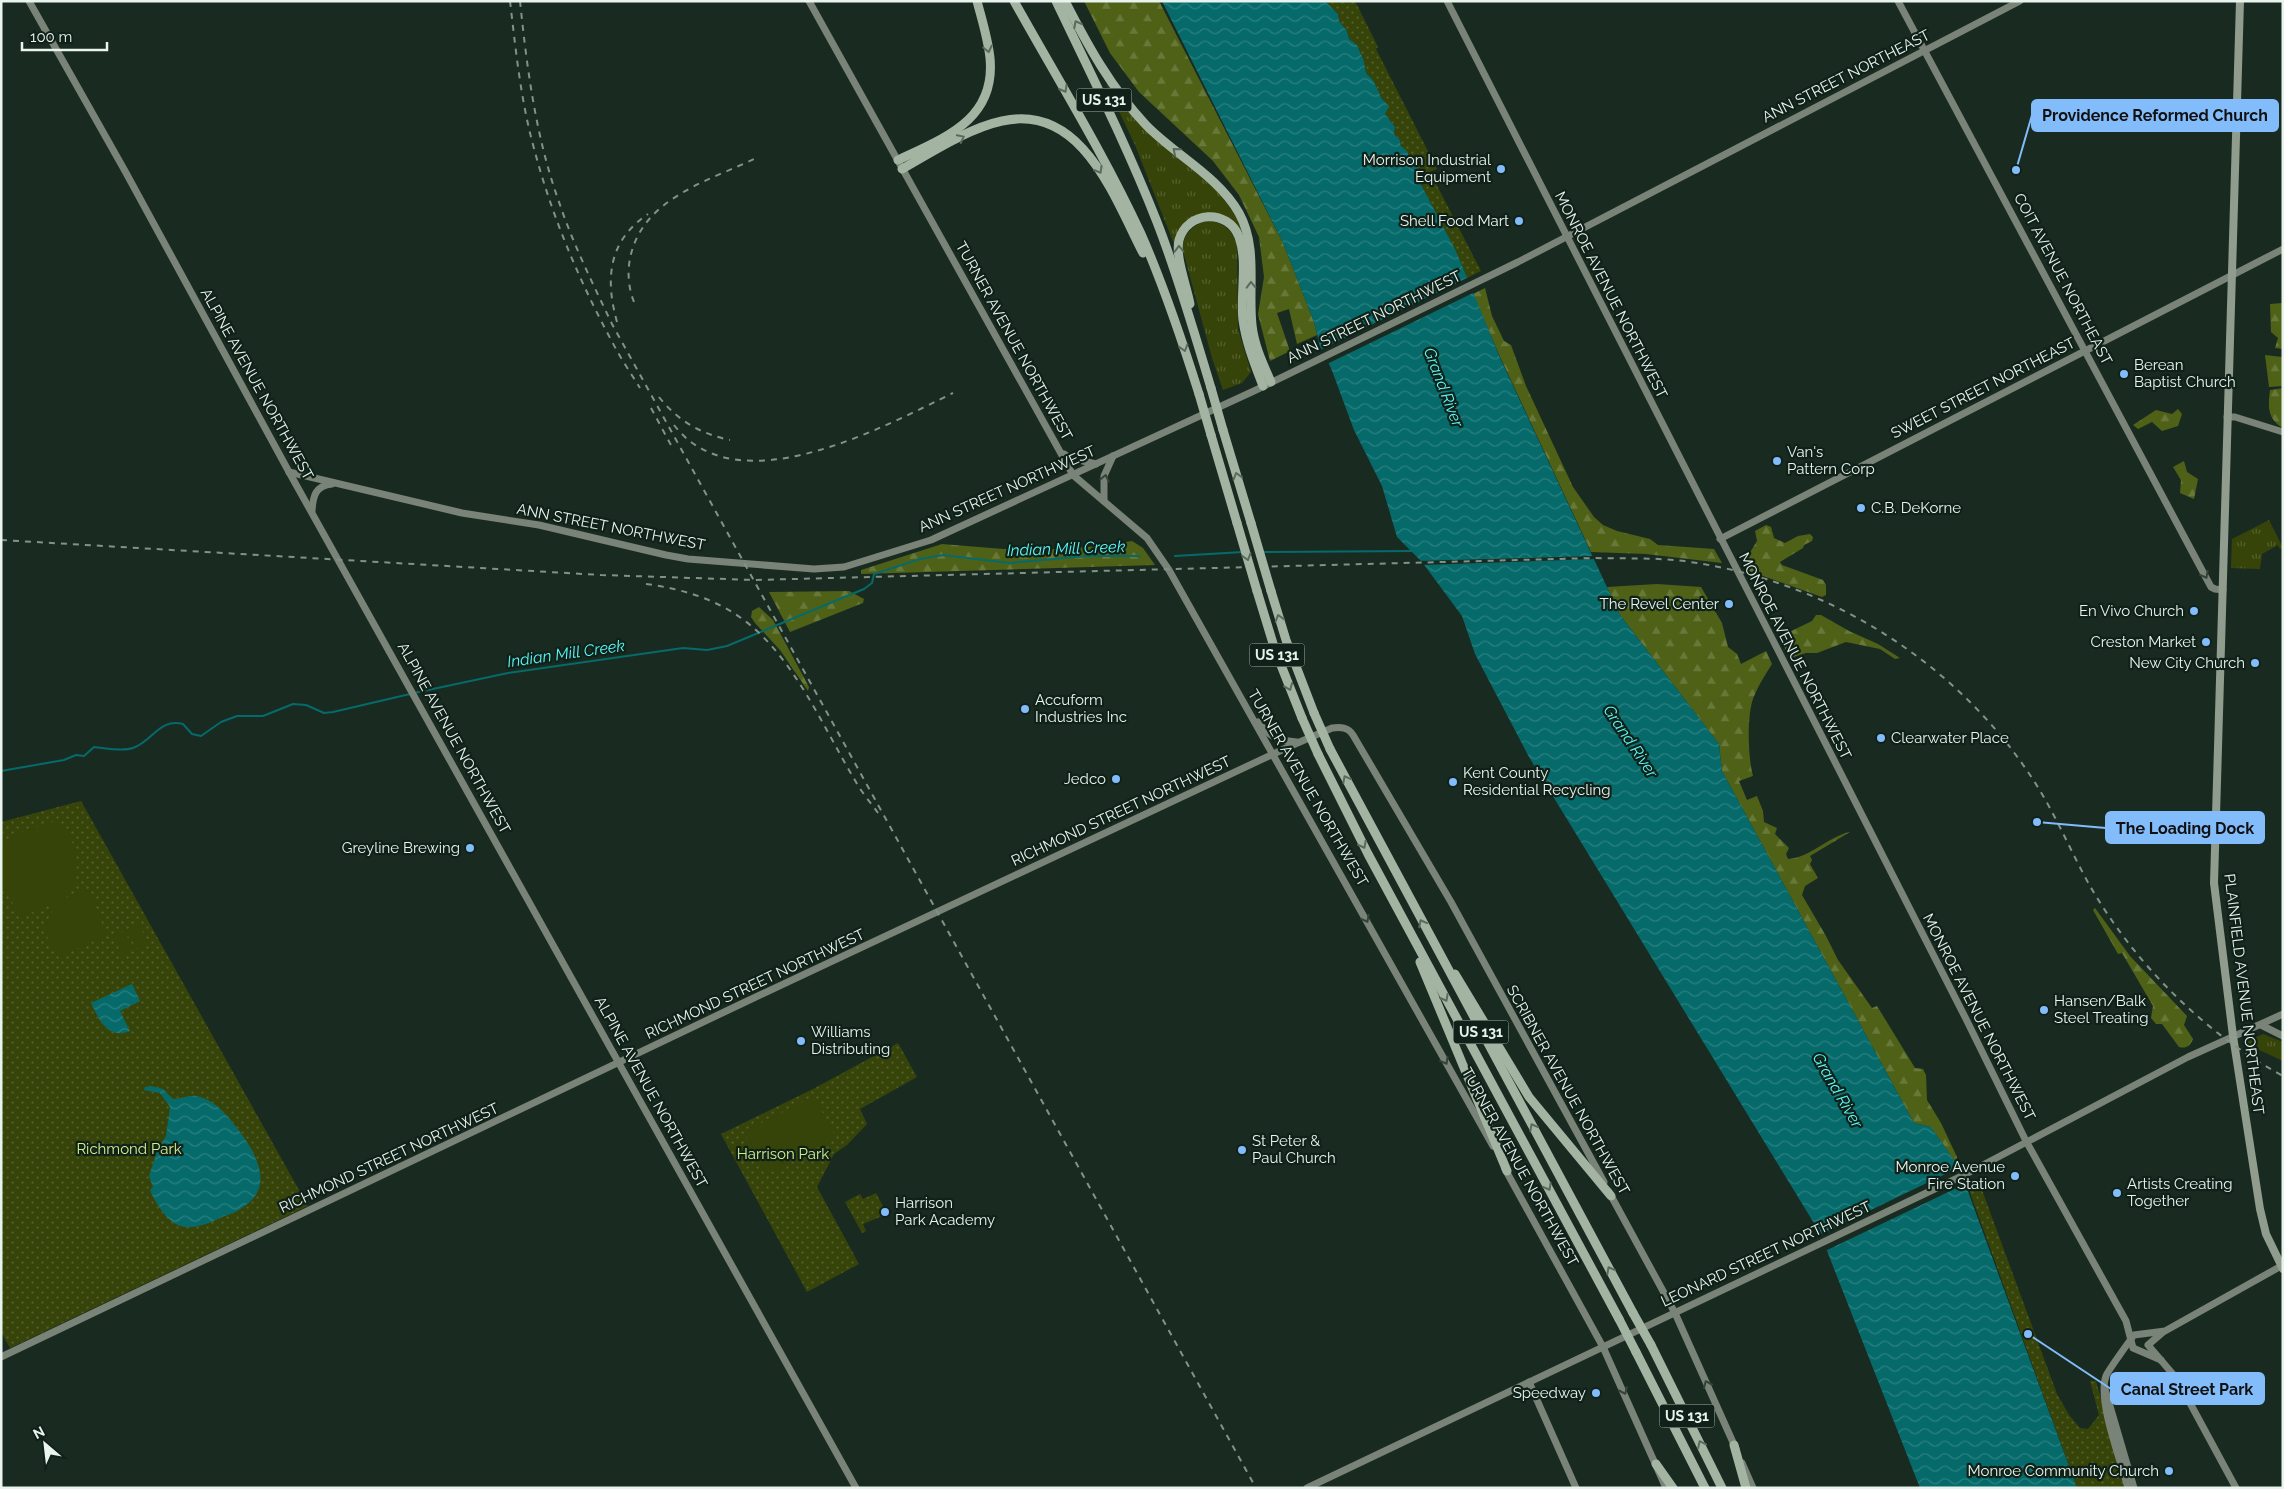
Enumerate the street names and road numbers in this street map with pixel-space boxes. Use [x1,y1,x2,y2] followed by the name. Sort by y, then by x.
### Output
[1759,26,1933,126] street label: ANN STREET NORTHEAST
[1076,88,1132,112] road number: US 131
[1551,189,1671,401] street label: MONROE AVENUE NORTHWEST
[2010,190,2116,368] street label: COIT AVENUE NORTHEAST
[952,239,1076,443] street label: TURNER AVENUE NORTHWEST
[1284,267,1464,367] street label: ANN STREET NORTHWEST
[197,285,317,483] street label: ALPINE AVENUE NORTHWEST
[1888,334,2078,442] street label: SWEET STREET NORTHEAST
[916,442,1098,536] street label: ANN STREET NORTHWEST
[515,500,707,554] street label: ANN STREET NORTHWEST
[1735,550,1855,762] street label: MONROE AVENUE NORTHWEST
[394,639,514,837] street label: ALPINE AVENUE NORTHWEST
[1250,644,1304,666] road number: US 131
[1244,686,1372,890] street label: TURNER AVENUE NORTHWEST
[1008,752,1234,870] street label: RICHMOND STREET NORTHWEST
[2220,873,2268,1115] street label: PLAINFIELD AVENUE NORTHEAST
[1919,911,2039,1123] street label: MONROE AVENUE NORTHWEST
[642,925,868,1043] street label: RICHMOND STREET NORTHWEST
[1503,982,1633,1198] street label: SCRIBNER AVENUE NORTHWEST
[591,993,711,1191] street label: ALPINE AVENUE NORTHWEST
[1454,1020,1508,1044] road number: US 131
[1458,1065,1582,1269] street label: TURNER AVENUE NORTHWEST
[276,1099,502,1217] street label: RICHMOND STREET NORTHWEST
[1658,1197,1874,1311] street label: LEONARD STREET NORTHWEST
[1660,1404,1714,1428] road number: US 131

